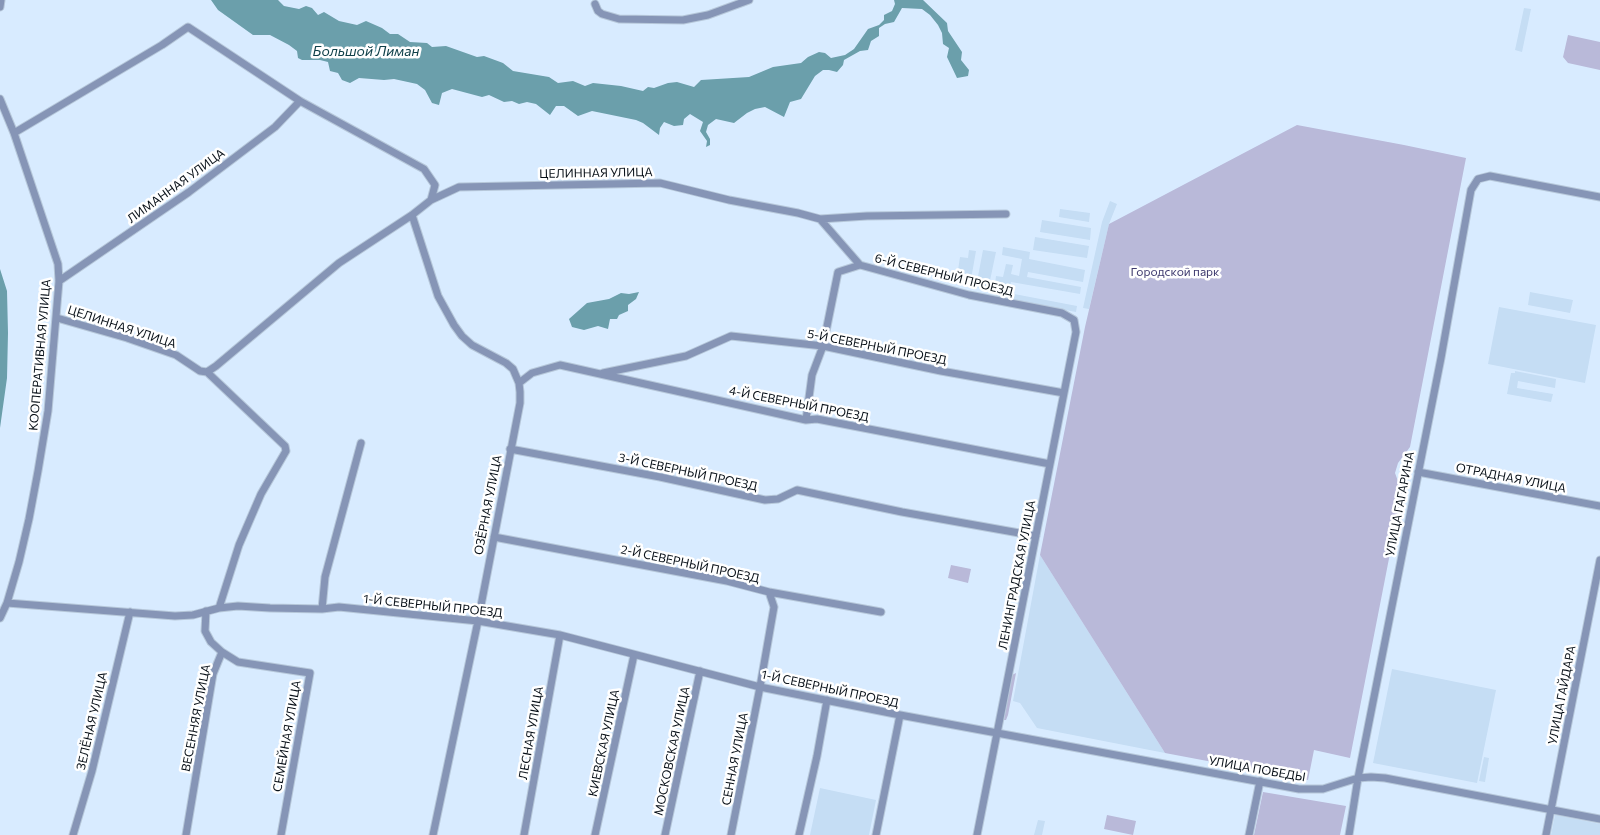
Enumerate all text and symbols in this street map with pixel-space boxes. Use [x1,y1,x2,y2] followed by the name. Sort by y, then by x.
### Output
[313,43,419,59] water label: Большой Лиман
[124,146,228,226] street label: ЛИМАННАЯ УЛИЦА
[539,165,653,181] street label: ЦЕЛИННАЯ УЛИЦА
[873,251,1015,299] street label: 6-Й СЕВЕРНЫЙ ПРОЕЗД
[1130,265,1220,279] park label: Городской парк
[26,279,54,431] street label: КООПЕРАТИВНАЯ УЛИЦА
[66,303,178,351] street label: ЦЕЛИННАЯ УЛИЦА
[806,326,948,368] street label: 5-Й СЕВЕРНЫЙ ПРОЕЗД
[728,383,870,425] street label: 4-Й СЕВЕРНЫЙ ПРОЕЗД
[617,450,759,494] street label: 3-Й СЕВЕРНЫЙ ПРОЕЗД
[1383,450,1417,558] street label: УЛИЦА ГАГАРИНА
[471,454,505,556] street label: ОЗЁРНАЯ УЛИЦА
[1455,460,1567,496] street label: ОТРАДНАЯ УЛИЦА
[995,499,1039,651] street label: ЛЕНИНГРАДСКАЯ УЛИЦА
[619,542,761,586] street label: 2-Й СЕВЕРНЫЙ ПРОЕЗД
[363,592,503,620] street label: 1-Й СЕВЕРНЫЙ ПРОЕЗД
[1545,644,1579,746] street label: УЛИЦА ГАЙДАРА
[179,663,213,773] street label: ВЕСЕННЯЯ УЛИЦА
[760,667,900,711] street label: 1-Й СЕВЕРНЫЙ ПРОЕЗД
[74,671,110,771] street label: ЗЕЛЁНАЯ УЛИЦА
[270,679,304,793] street label: СЕМЕЙНАЯ УЛИЦА
[516,685,546,781] street label: ЛЕСНАЯ УЛИЦА
[651,685,693,817] street label: МОСКОВСКАЯ УЛИЦА
[586,688,622,798] street label: КИЕВСКАЯ УЛИЦА
[719,711,751,807] street label: СЕННАЯ УЛИЦА
[1207,753,1307,785] street label: УЛИЦА ПОБЕДЫ

